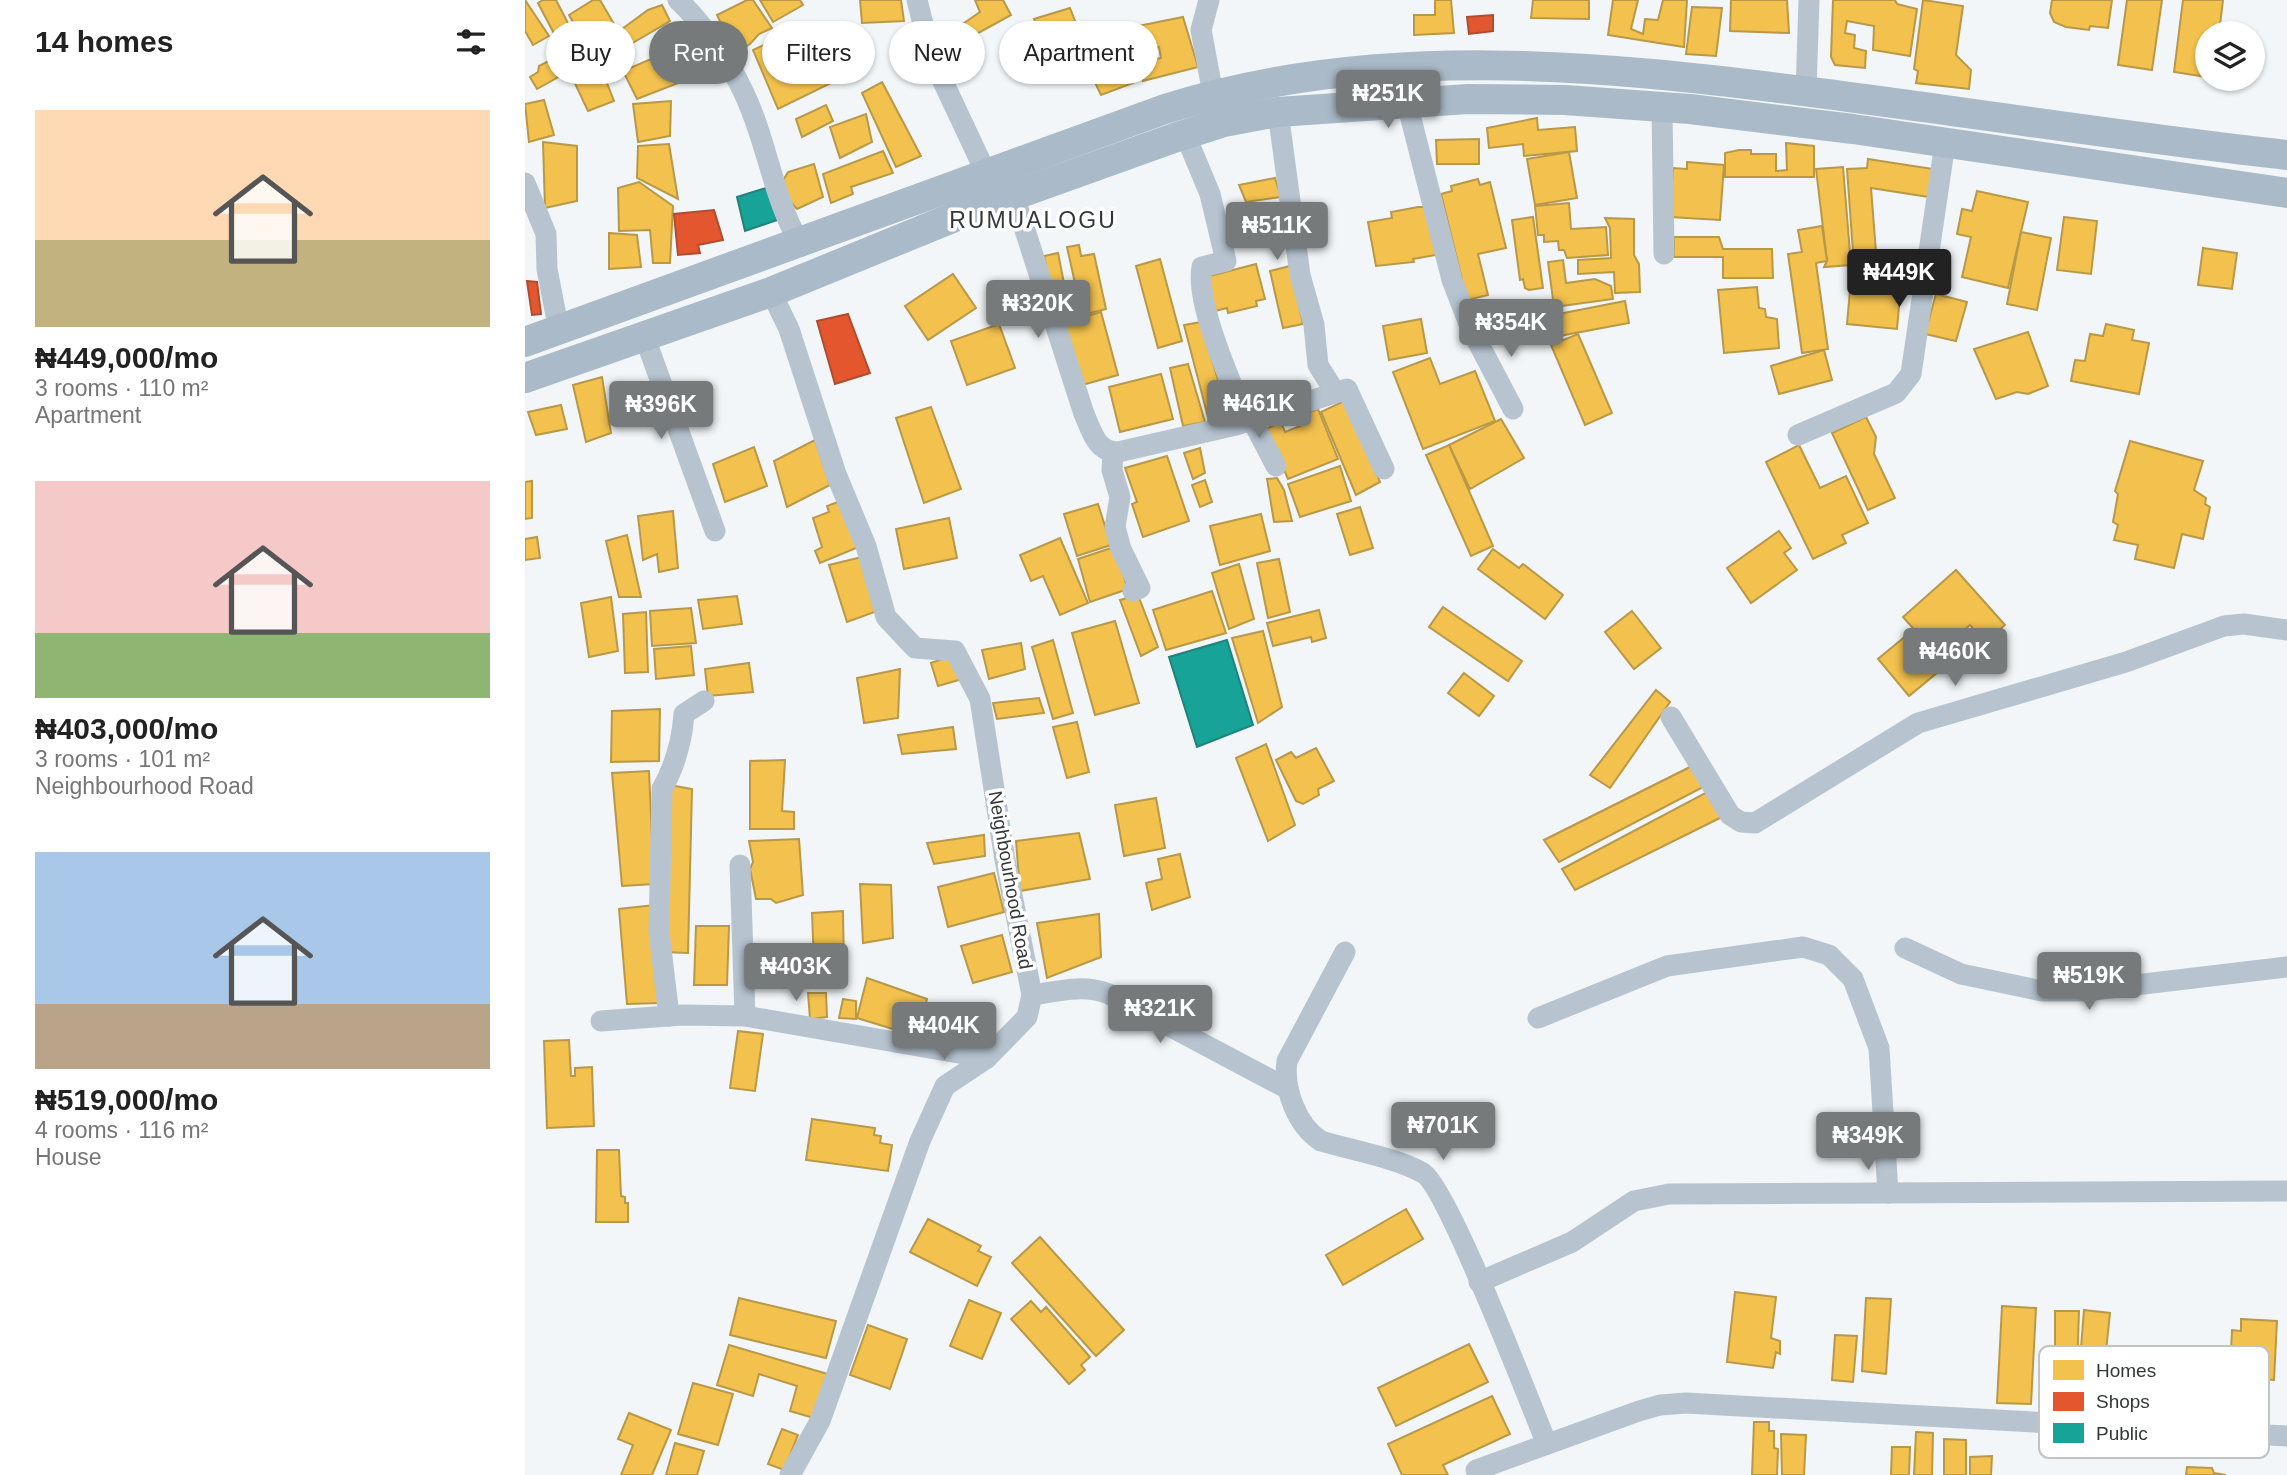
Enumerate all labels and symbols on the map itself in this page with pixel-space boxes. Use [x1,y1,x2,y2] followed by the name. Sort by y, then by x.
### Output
[1339,71,1437,130] pin: ₦251K
[1228,202,1326,262] pin: ₦511K
[949,207,1117,233] district label: RUMUALOGU
[1850,250,1948,309] pin: ₦449K
[989,280,1087,340] pin: ₦320K
[1462,300,1560,359] pin: ₦354K
[1210,380,1308,440] pin: ₦461K
[612,382,710,441] pin: ₦396K
[1906,628,2004,688] pin: ₦460K
[984,789,1037,971] street label: Neighbourhood Road
[747,944,845,1003] pin: ₦403K
[2040,953,2138,1012] pin: ₦519K
[1111,986,1209,1045] pin: ₦321K
[895,1002,993,1062] pin: ₦404K
[1394,1102,1492,1162] pin: ₦701K
[1819,1112,1917,1172] pin: ₦349K
[2039,1346,2269,1458] legend
[2096,1360,2156,1381] text: Homes
[2096,1391,2150,1412] text: Shops
[2096,1423,2148,1444] text: Public

